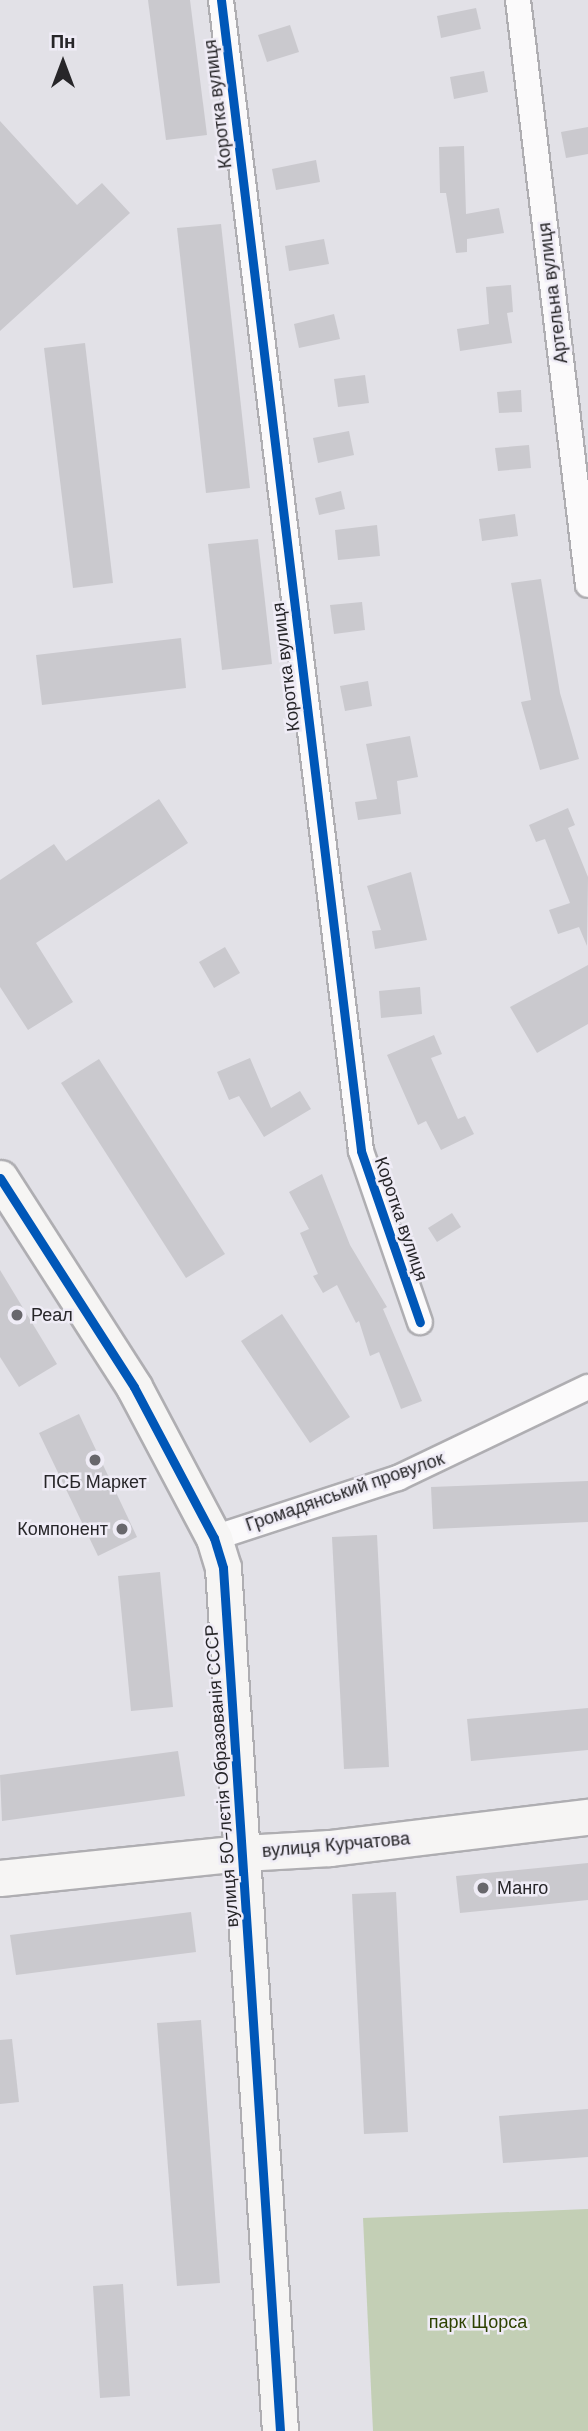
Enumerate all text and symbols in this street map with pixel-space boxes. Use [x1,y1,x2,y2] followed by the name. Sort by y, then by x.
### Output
[28,28,98,98] north arrow
[50,29,76,54] text: Пн
[199,38,237,170] street label: Коротка вулиця
[534,221,572,365] street label: Артельна вулиця
[267,601,305,733] street label: Коротка вулиця
[370,1154,432,1284] street label: Коротка вулиця
[31,1304,73,1326] place label: Реал
[9,1307,25,1323] marker: Реал
[243,1448,447,1536] street label: Громадянський провулок
[87,1452,103,1468] marker: ПСБ Маркет
[43,1471,147,1493] place label: ПСБ Маркет
[17,1518,108,1540] place label: Компонент
[114,1521,130,1537] marker: Компонент
[201,1624,243,1928] street label: вулиця 50-лєтія Образованія СССР
[261,1828,411,1862] street label: вулиця Курчатова
[497,1877,548,1899] place label: Манго
[475,1880,491,1896] marker: Манго
[429,2311,527,2333] park label: парк Щорса

